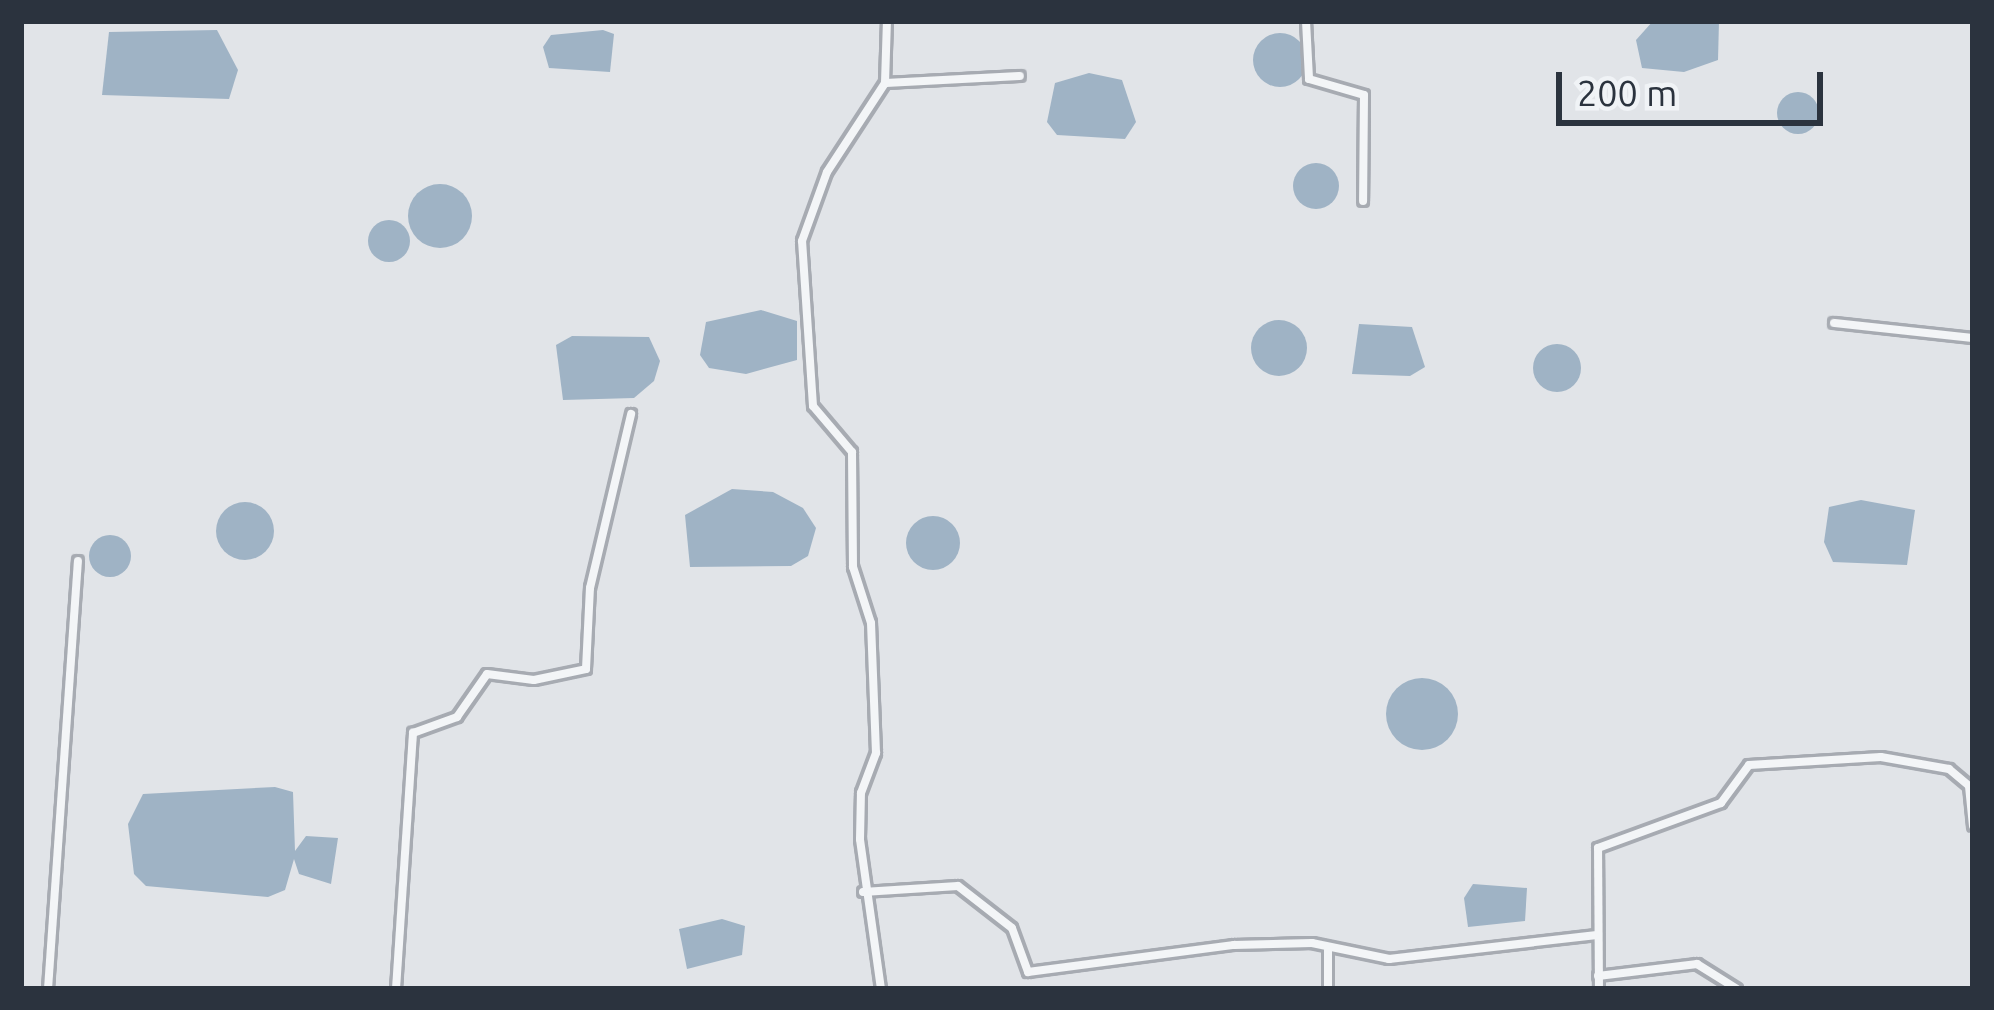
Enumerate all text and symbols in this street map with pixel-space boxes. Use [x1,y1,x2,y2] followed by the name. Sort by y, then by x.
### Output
[1562,48,1829,122] scale bar
[1577,72,1677,113] text: 200 m

